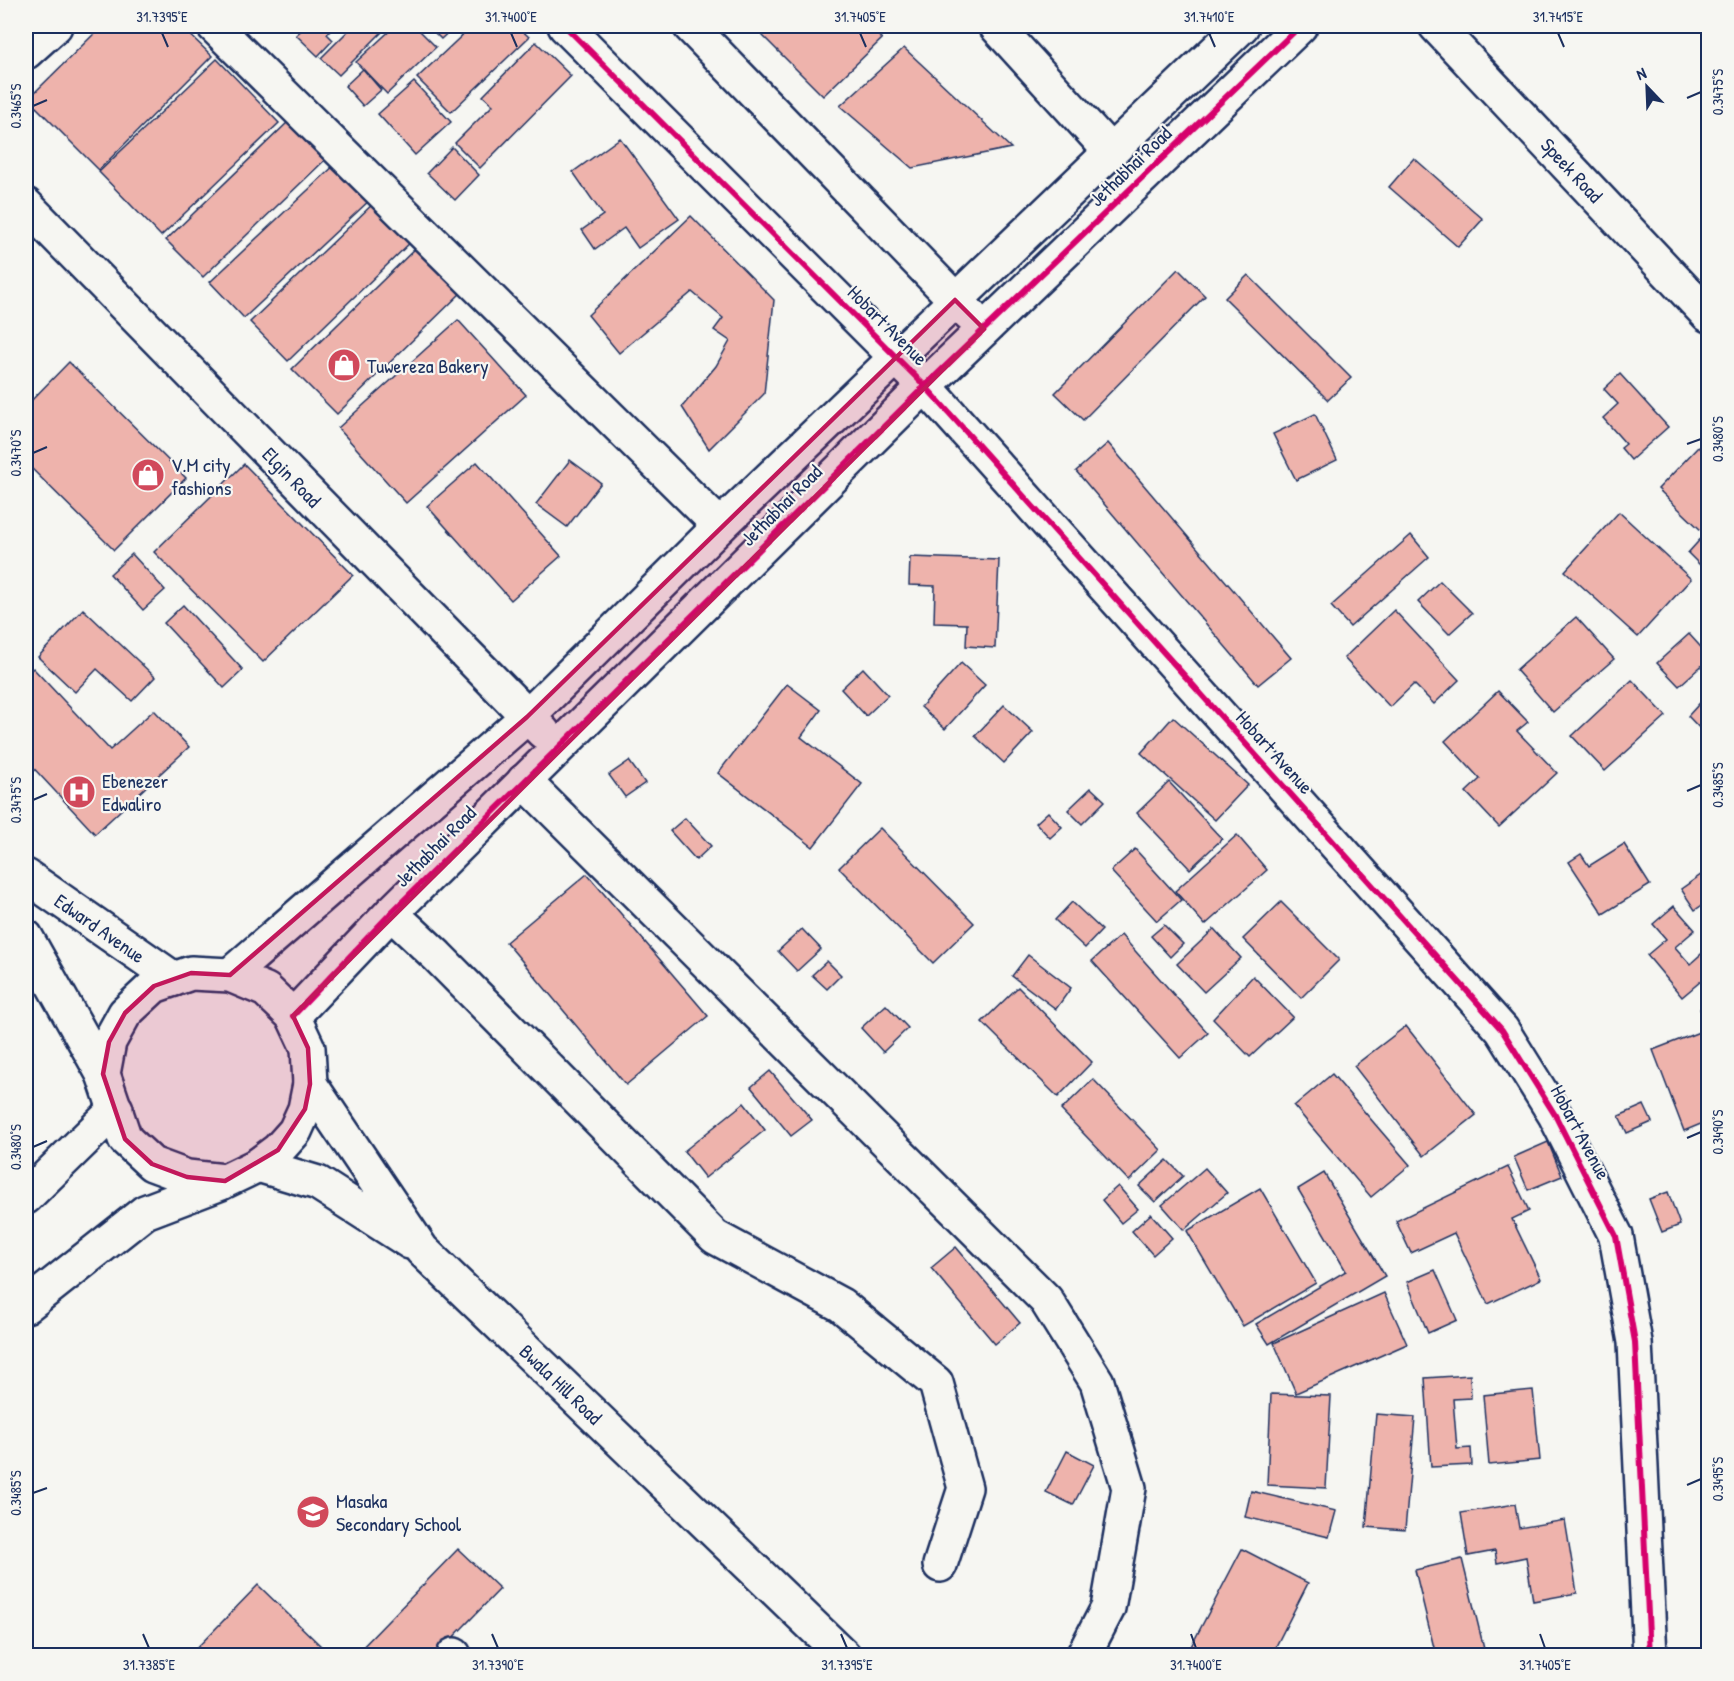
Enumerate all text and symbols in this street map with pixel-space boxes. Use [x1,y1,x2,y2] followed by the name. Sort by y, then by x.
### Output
[136,6,188,27] text: 31.7395°E
[485,6,537,27] text: 31.7400°E
[834,6,886,27] text: 31.7405°E
[1184,6,1235,27] text: 31.7410°E
[1533,6,1584,27] text: 31.7415°E
[1617,57,1677,117] north arrow
[1633,61,1650,85] text: N
[1707,69,1728,115] text: 0.3475°S
[5,83,26,128] text: 0.3465°S
[1083,120,1177,212] street label: Jethabhai Road
[1535,132,1609,208] street label: Speek Road
[842,279,934,371] street label: Hobart Avenue
[326,347,362,383] shop icon: Tuwereza Bakery
[367,352,489,379] place label: Tuwereza Bakery
[1707,416,1728,462] text: 0.3480°S
[5,429,26,476] text: 0.3470°S
[257,441,328,513] street label: Elgin Road
[171,451,232,501] place label: V.M city fashions
[130,457,166,493] shop icon: V.M city fashions
[734,458,828,552] street label: Jethabhai Road
[1230,705,1320,799] street label: Hobart Avenue
[1707,762,1728,808] text: 0.3485°S
[102,767,169,817] place label: Ebenezer Edwaliro
[61,774,97,810] hospital icon: Ebenezer Edwaliro
[5,777,26,823] text: 0.3475°S
[388,799,482,893] street label: Jethabhai Road
[49,887,151,969] street label: Edward Avenue
[1545,1080,1617,1184] street label: Hobart Avenue
[1707,1109,1728,1154] text: 0.3490°S
[5,1124,26,1170] text: 0.3480°S
[514,1338,608,1430] street label: Bwala Hill Road
[1707,1457,1728,1501] text: 0.3495°S
[5,1470,26,1516] text: 0.3485°S
[336,1487,462,1537] place label: Masaka Secondary School
[295,1494,331,1530] school or university icon: Masaka Secondary School
[123,1654,176,1675] text: 31.7385°E
[472,1654,524,1675] text: 31.7390°E
[821,1654,873,1675] text: 31.7395°E
[1170,1654,1222,1675] text: 31.7400°E
[1519,1654,1571,1675] text: 31.7405°E

